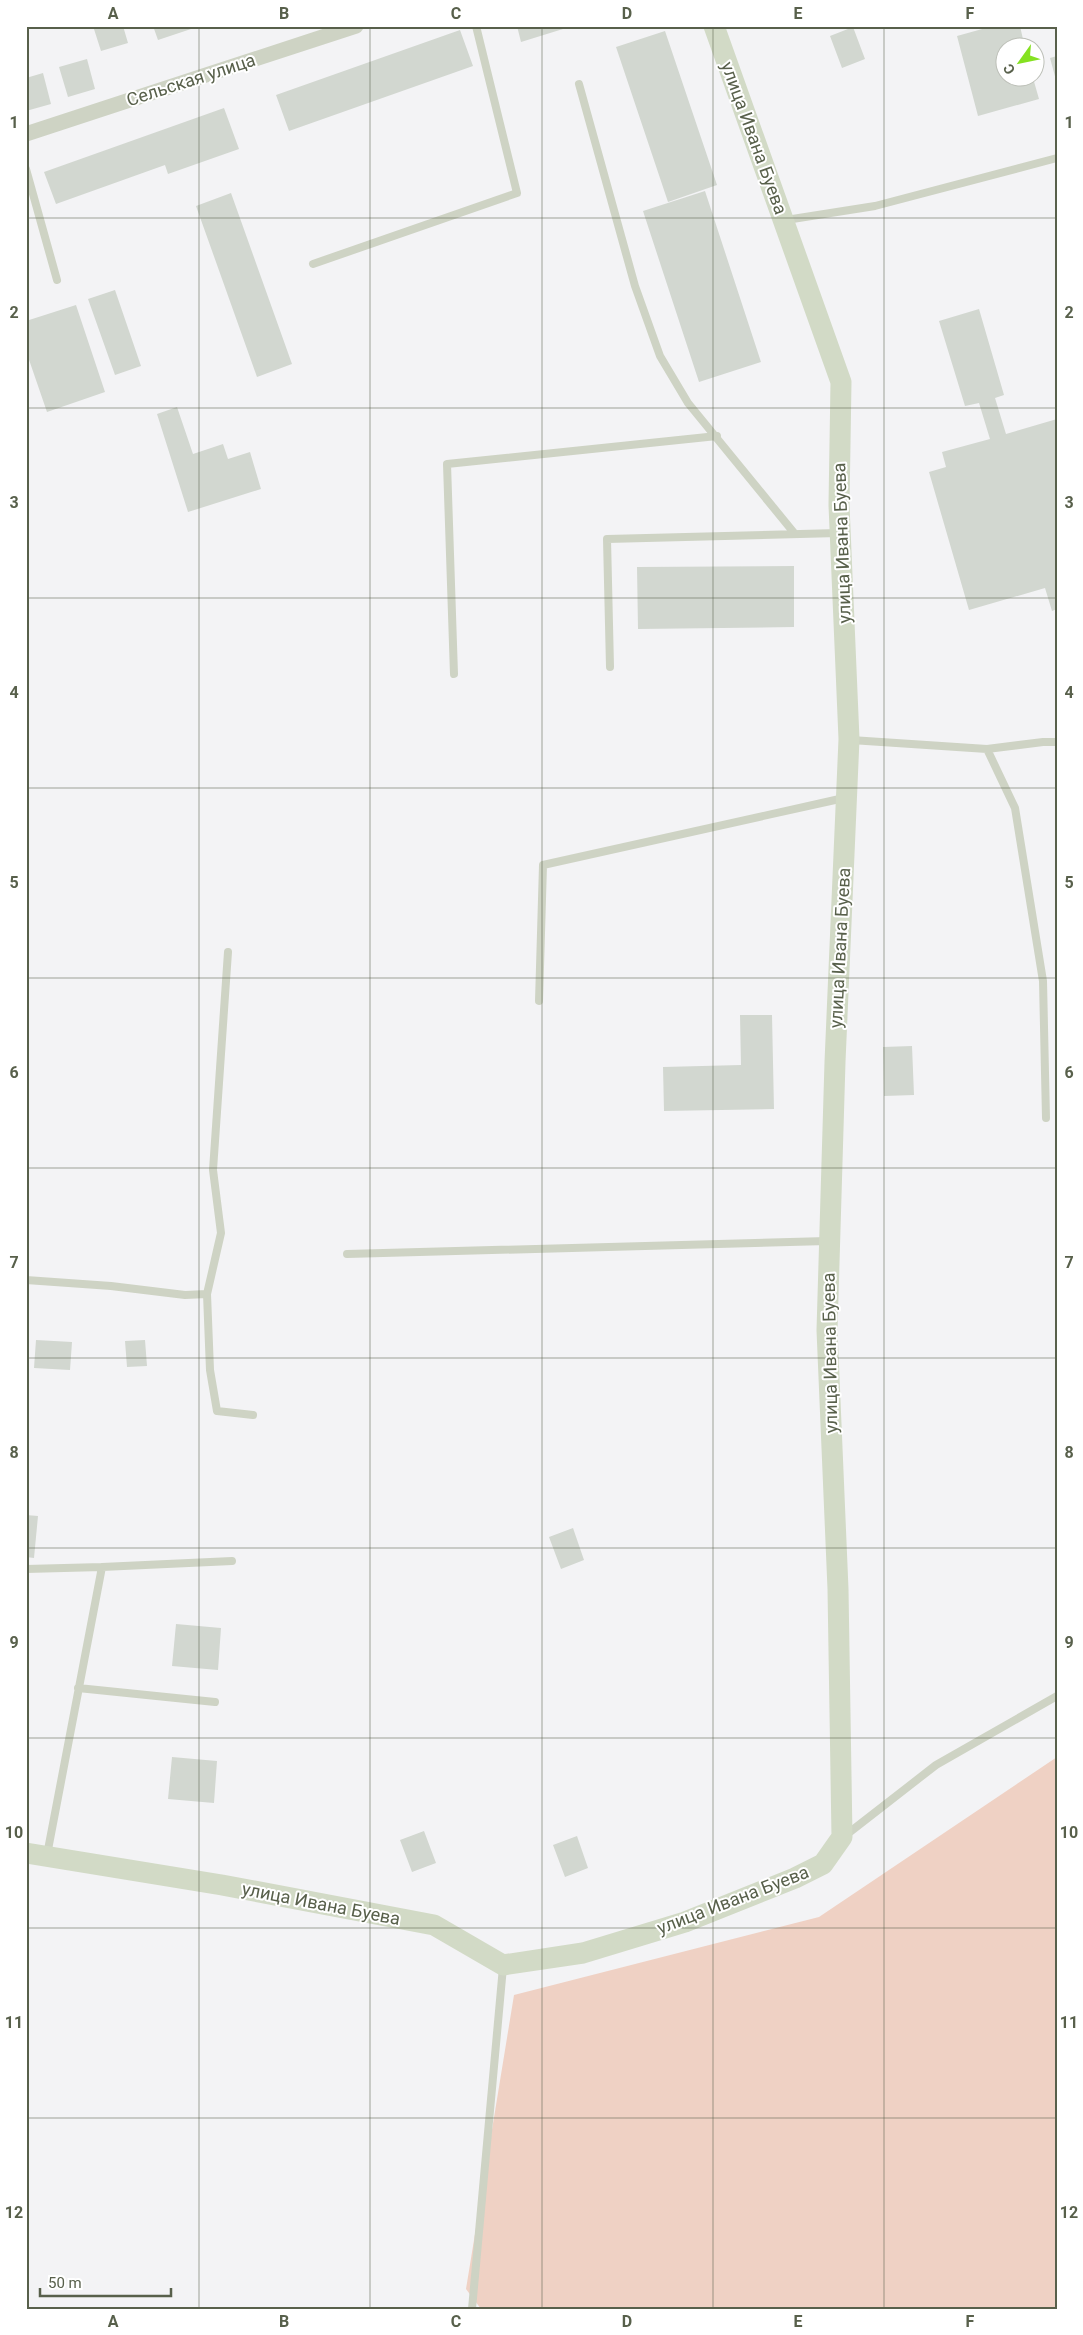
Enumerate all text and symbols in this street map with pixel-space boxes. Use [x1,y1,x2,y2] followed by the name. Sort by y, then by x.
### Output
[108,4,119,23] text: A
[279,4,289,23] text: B
[451,4,461,23] text: C
[622,4,632,23] text: D
[794,4,803,23] text: E
[966,4,975,23] text: F
[996,38,1046,88] north arrow
[124,49,258,110] street label: Сельская улица
[717,59,792,217] street label: улица Ивана Буева
[1000,61,1018,77] text: С
[9,113,19,132] text: 1
[1064,113,1074,132] text: 1
[9,303,19,322] text: 2
[1064,303,1074,322] text: 2
[828,462,855,624] street label: улица Ивана Буева
[9,493,19,512] text: 3
[1064,493,1074,512] text: 3
[9,683,19,702] text: 4
[1064,683,1074,702] text: 4
[825,867,854,1029] street label: улица Ивана Буева
[9,873,19,892] text: 5
[1064,873,1074,892] text: 5
[9,1063,19,1082] text: 6
[1064,1063,1074,1082] text: 6
[9,1253,19,1272] text: 7
[1064,1253,1074,1272] text: 7
[818,1272,841,1434] street label: улица Ивана Буева
[9,1443,19,1462] text: 8
[1064,1443,1074,1462] text: 8
[9,1633,19,1652] text: 9
[1064,1633,1074,1652] text: 9
[5,1823,23,1842] text: 10
[1060,1823,1078,1842] text: 10
[654,1861,812,1938] street label: улица Ивана Буева
[240,1878,402,1929] street label: улица Ивана Буева
[5,2013,23,2032] text: 11
[1060,2013,1078,2032] text: 11
[5,2203,23,2222] text: 12
[1060,2203,1078,2222] text: 12
[40,2265,171,2297] scale bar
[48,2274,82,2292] text: 50 m
[108,2312,119,2331] text: A
[279,2312,289,2331] text: B
[451,2312,461,2331] text: C
[622,2312,632,2331] text: D
[794,2312,803,2331] text: E
[966,2312,975,2331] text: F

